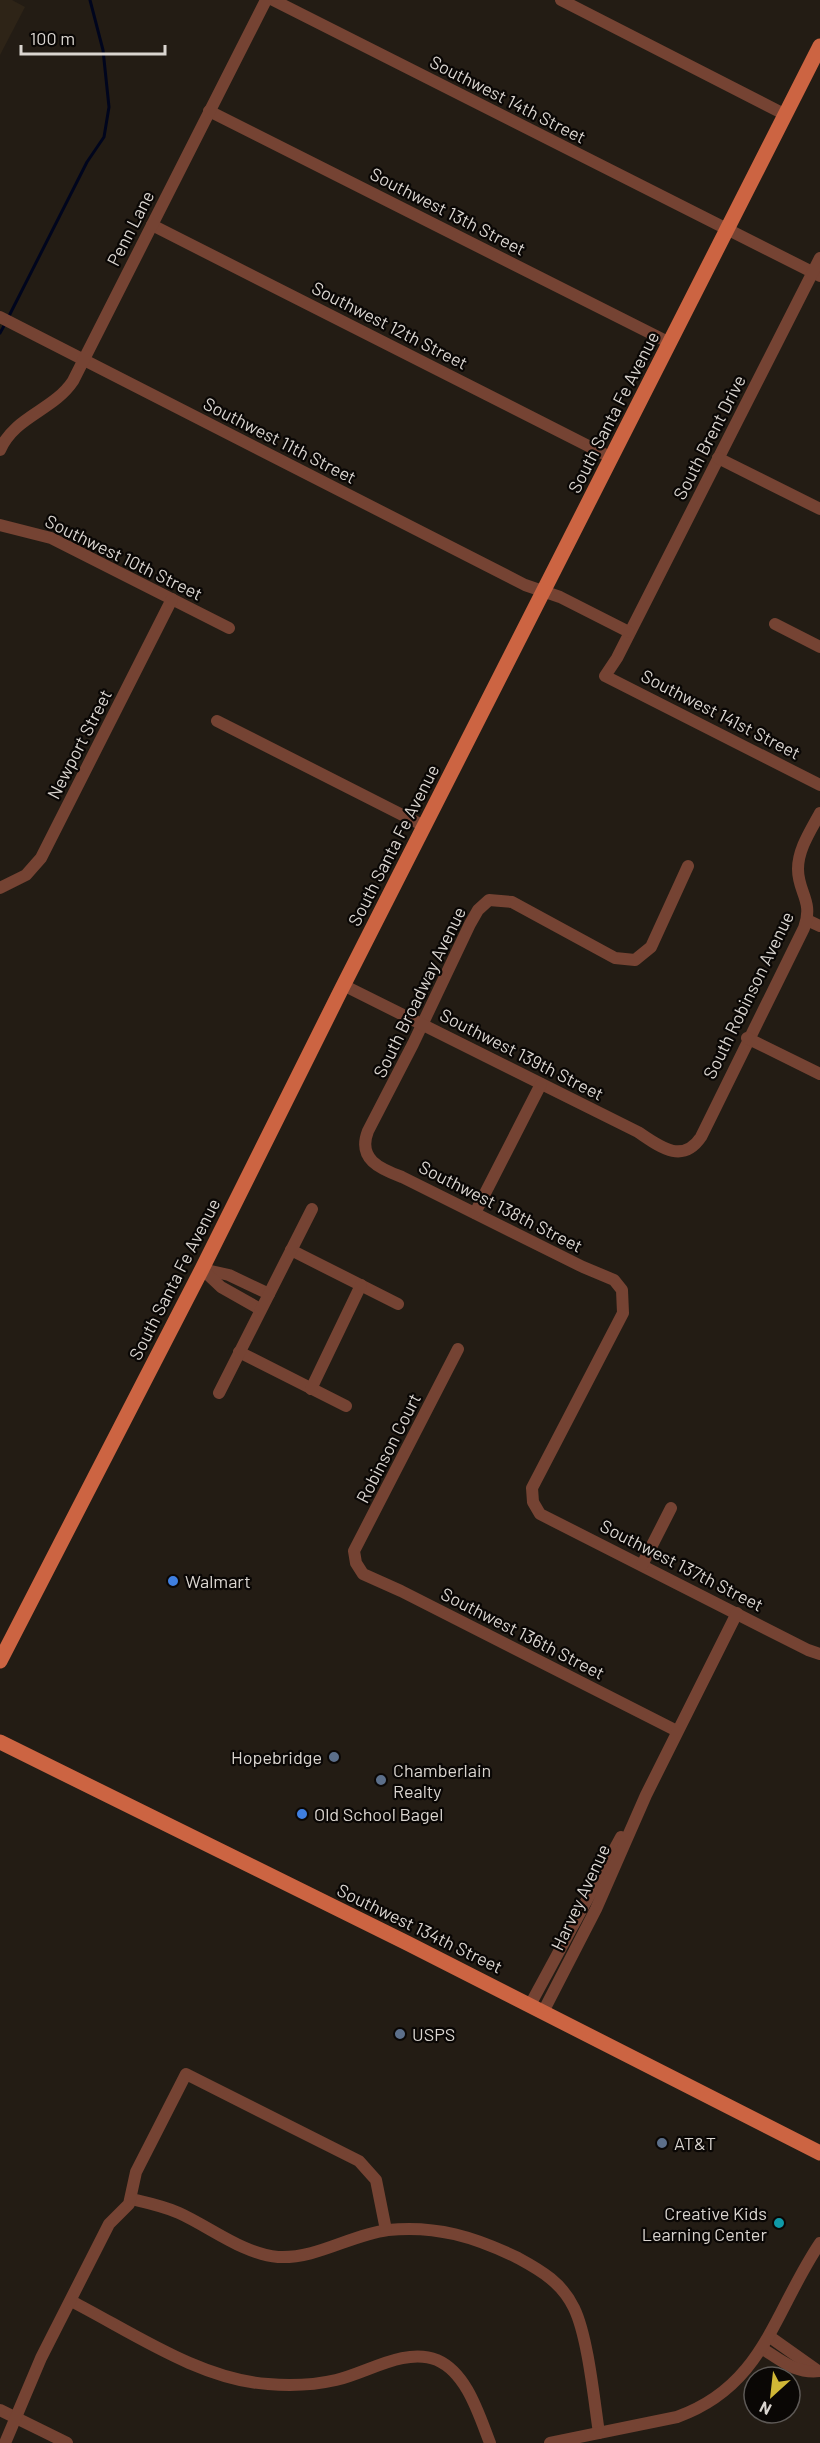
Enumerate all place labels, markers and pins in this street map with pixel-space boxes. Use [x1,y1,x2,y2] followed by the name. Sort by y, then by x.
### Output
[185,1570,251,1592] place label: Walmart
[166,1574,180,1588] marker: Walmart
[231,1746,322,1768] place label: Hopebridge
[327,1750,341,1764] marker: Hopebridge
[393,1759,491,1802] place label: Chamberlain Realty
[374,1773,388,1787] marker: Chamberlain Realty
[314,1803,443,1825] place label: Old School Bagel
[295,1807,309,1821] marker: Old School Bagel
[412,2023,455,2045] place label: USPS
[393,2027,407,2041] marker: USPS
[674,2132,716,2154] place label: AT&T
[655,2136,669,2150] marker: AT&T
[642,2202,767,2245] place label: Creative Kids Learning Center
[772,2216,786,2230] marker: Creative Kids Learning Center

